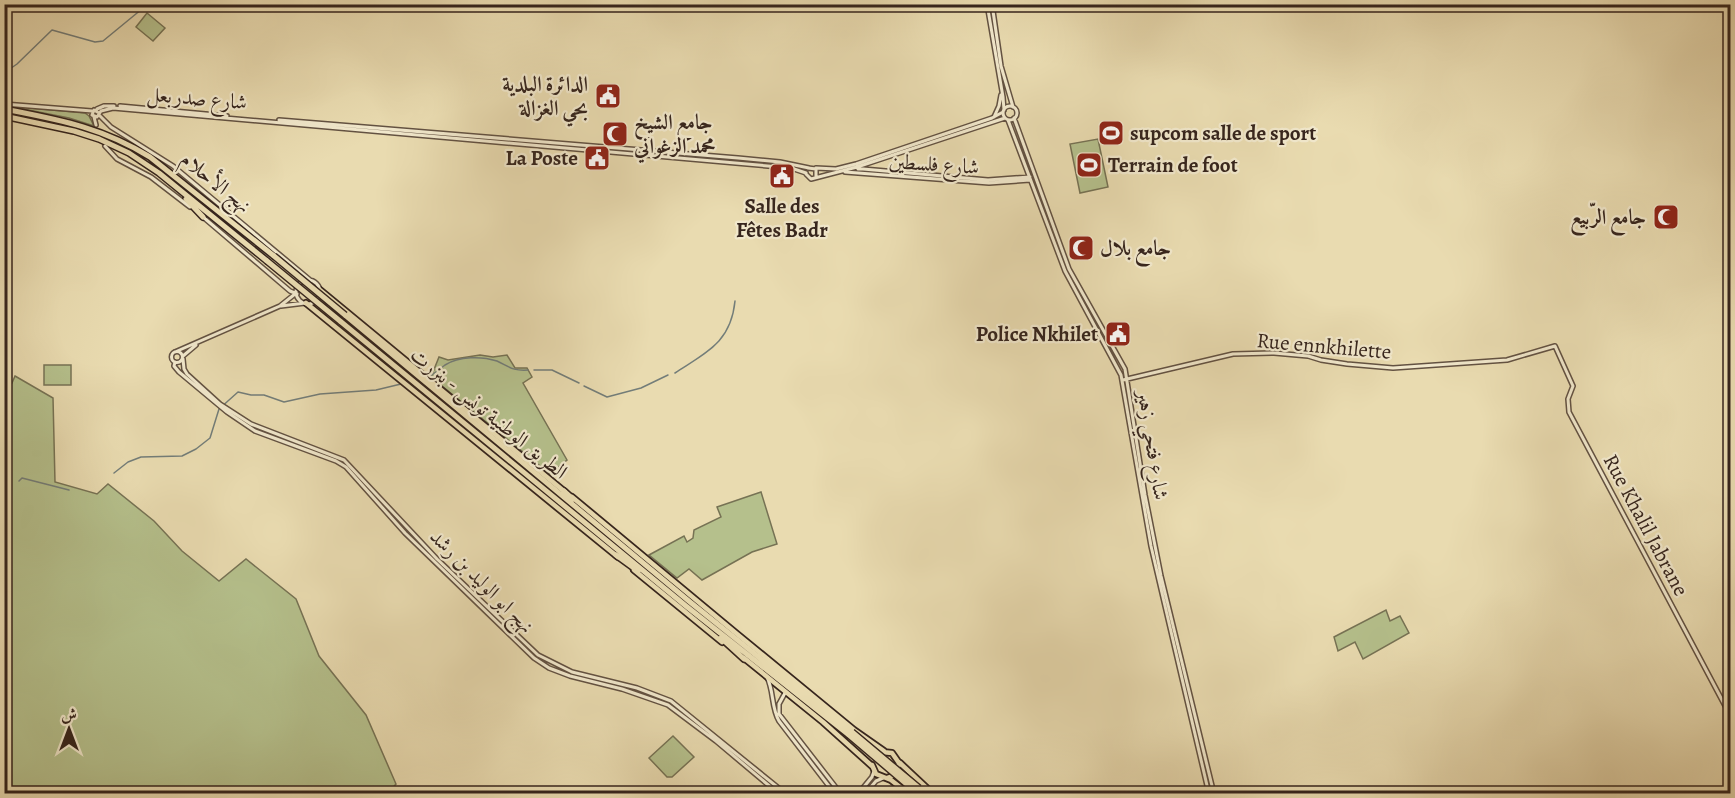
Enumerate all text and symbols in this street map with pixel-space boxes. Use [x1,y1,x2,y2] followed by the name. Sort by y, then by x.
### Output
[502,70,589,127] place label: الدائرة البلدية بحي الغزالة
[145,80,248,120] street label: شارع صدربعل
[593,81,623,111] public building icon: الدائرة البلدية بحي الغزالة
[633,108,716,164] place label: جامع الشيخ محمد الزغواني
[1096,118,1126,148] sports icon: supcom salle de sport
[600,119,630,149] mosque icon: جامع الشيخ محمد الزغواني
[1130,119,1316,147] place label: supcom salle de sport
[582,143,612,173] public building icon: La Poste
[172,144,258,223] street label: نهج الأحلام
[506,144,578,172] place label: La Poste
[888,147,980,185] street label: شارع فلسطين
[1074,150,1104,180] sports icon: Terrain de foot
[1108,151,1238,179] place label: Terrain de foot
[767,161,797,191] public building icon: Salle des Fêtes Badr
[736,192,828,244] place label: Salle des Fêtes Badr
[1570,202,1646,236] place label: جامع الرّبيع
[1651,202,1681,232] mosque icon: جامع الرّبيع
[1066,233,1096,263] mosque icon: جامع بلال
[1100,234,1171,267] place label: جامع بلال
[1103,319,1133,349] public building icon: Police Nkhilet
[976,320,1098,348] place label: Police Nkhilet
[1256,326,1392,366] street label: Rue ennkhilette
[404,341,574,485] street label: الطريق الوطنية تونس - بنزرت
[1124,386,1175,503] street label: شارع فتحي زهير
[1597,449,1695,601] street label: Rue Khalil Jabrane
[420,523,540,643] street label: نهج ابو الوليد بن رشد
[39,699,99,759] north arrow
[61,704,77,726] text: ش

